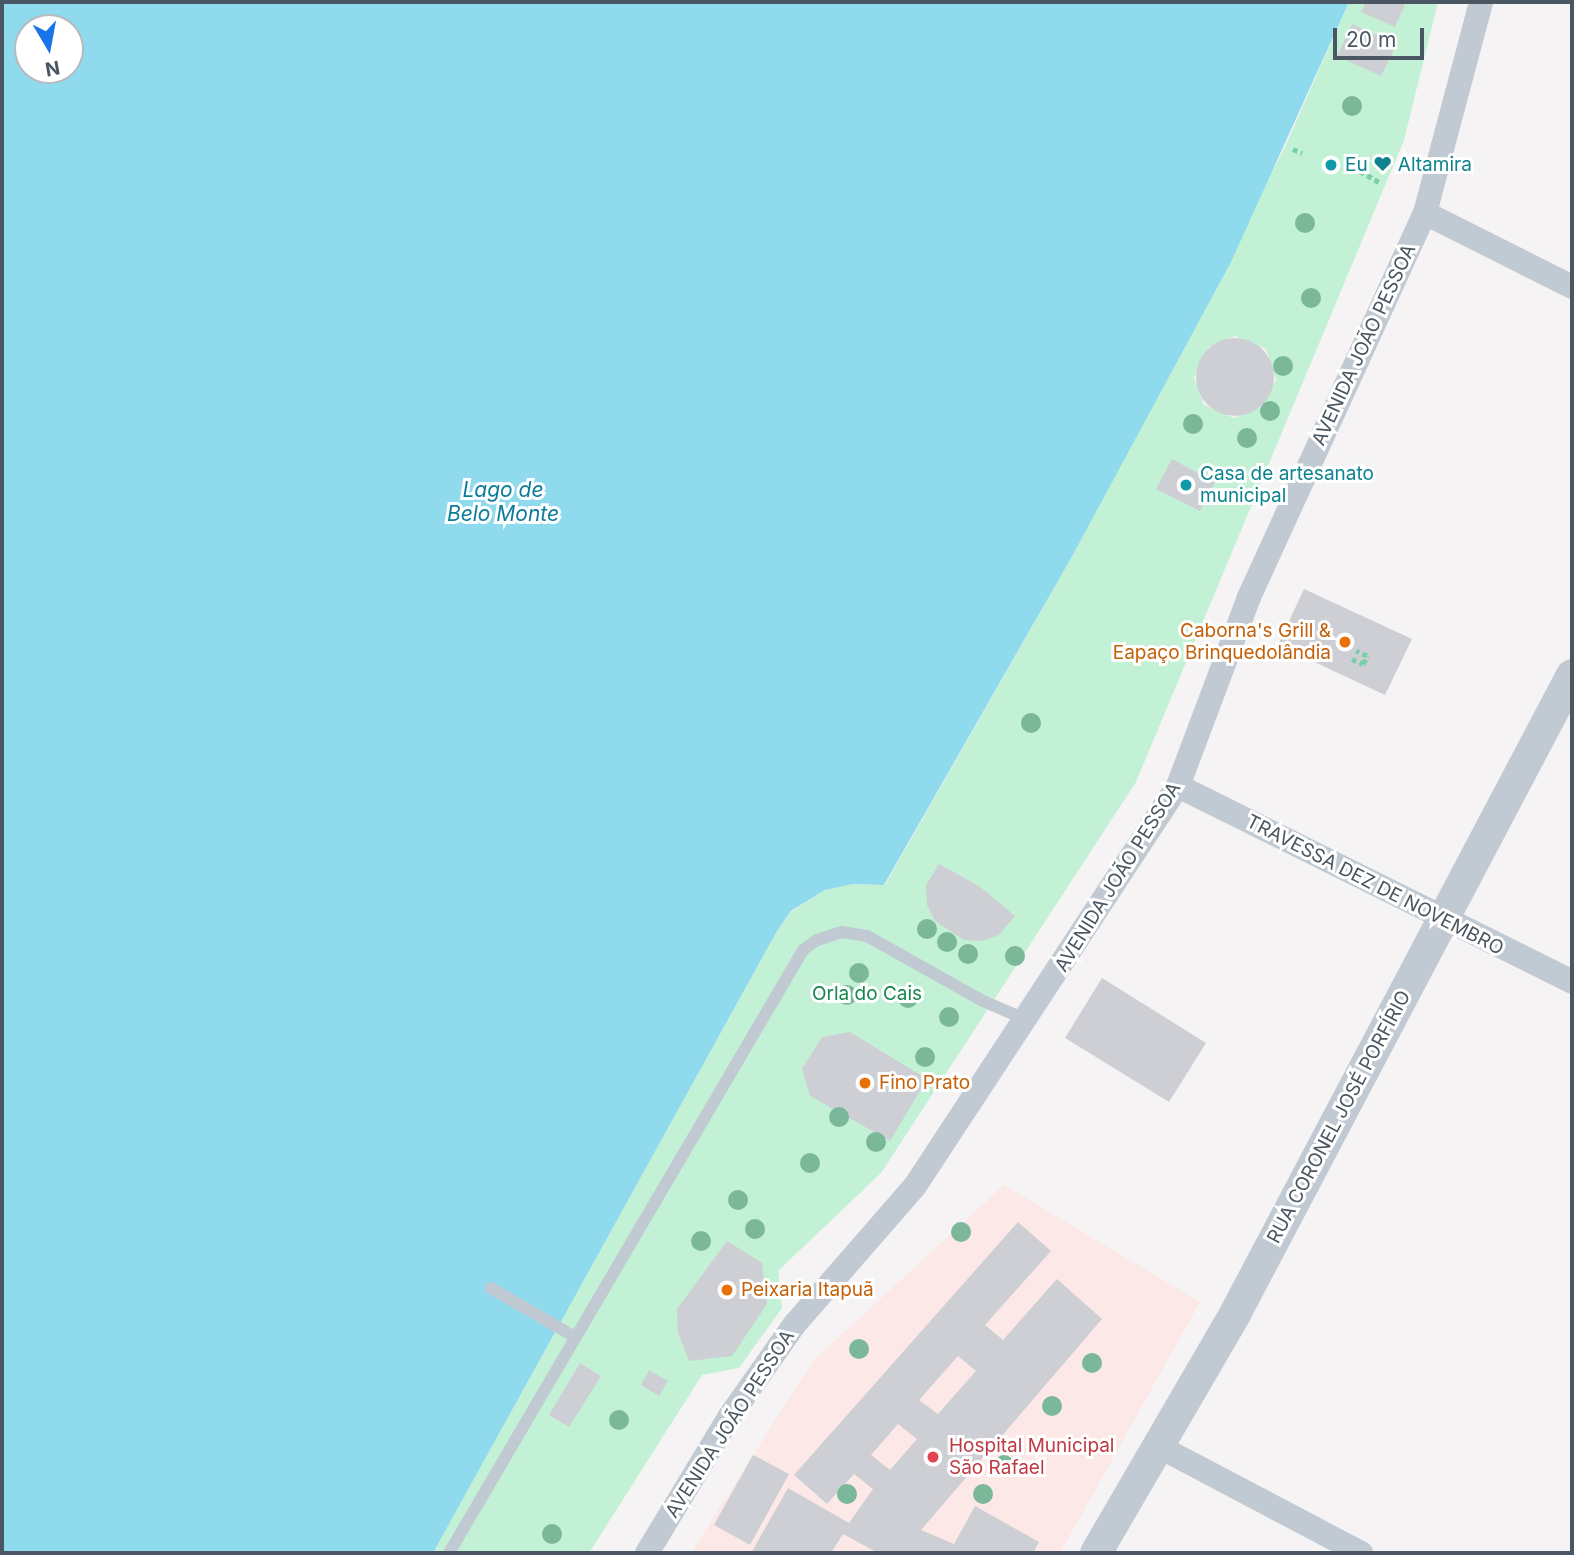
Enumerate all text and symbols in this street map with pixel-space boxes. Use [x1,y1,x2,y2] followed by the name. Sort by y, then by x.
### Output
[14,14,84,84] north arrow
[1336,14,1427,58] scale bar
[1346,27,1396,52] text: 20 m
[43,56,62,81] text: N
[1345,154,1472,176] place label: Eu ♥ Altamira
[1323,157,1339,173] marker: Eu ♥ Altamira
[1307,241,1421,449] street label: AVENIDA JOÃO PESSOA
[1200,463,1374,507] place label: Casa de artesanato municipal
[447,477,559,527] water label: Lago de Belo Monte
[1178,477,1194,493] marker: Casa de artesanato municipal
[1113,620,1331,664] place label: Caborna's Grill & Eapaço Brinquedolândia
[1337,634,1353,650] marker: Caborna's Grill & Eapaço Brinquedolândia
[1050,778,1186,976] street label: AVENIDA JOÃO PESSOA
[1243,810,1507,960] street label: TRAVESSA DEZ DE NOVEMBRO
[812,983,922,1005] park label: Orla do Cais
[1263,987,1415,1247] street label: RUA CORONEL JOSÉ PORFÍRIO
[879,1072,970,1094] place label: Fino Prato
[857,1075,873,1091] marker: Fino Prato
[741,1279,874,1301] place label: Peixaria Itapuã
[719,1282,735,1298] marker: Peixaria Itapuã
[661,1326,799,1522] street label: AVENIDA JOÃO PESSOA
[949,1435,1114,1479] place label: Hospital Municipal São Rafael
[923,1447,943,1467] marker: Hospital Municipal São Rafael

